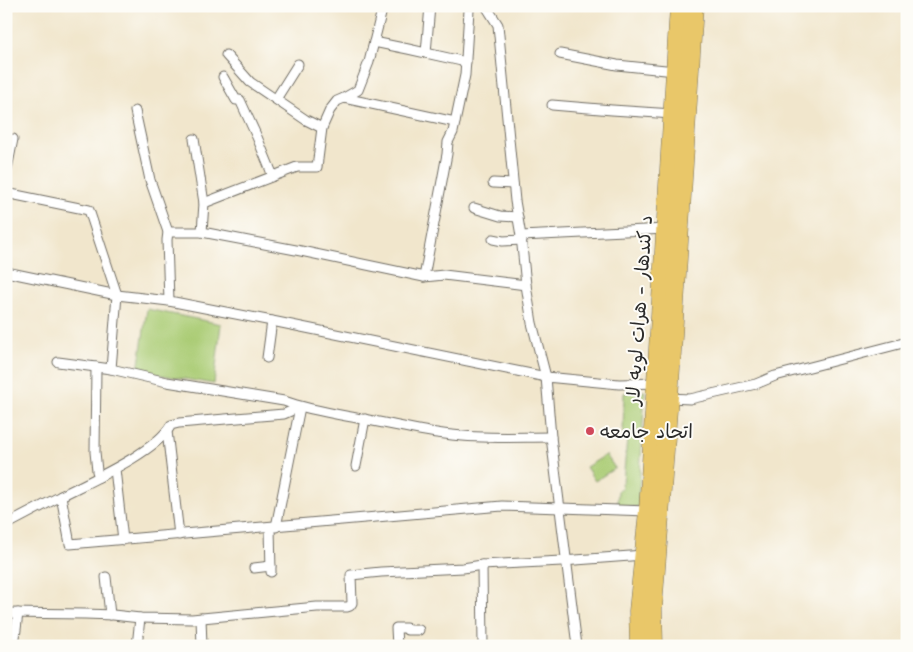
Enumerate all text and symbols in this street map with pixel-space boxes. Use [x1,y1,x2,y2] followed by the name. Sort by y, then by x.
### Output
[620,214,658,408] street label: د کندهار - هرات لويه لار
[600,419,693,444] place label: اتحاد جامعه
[584,425,596,437] marker: اتحاد جامعه

